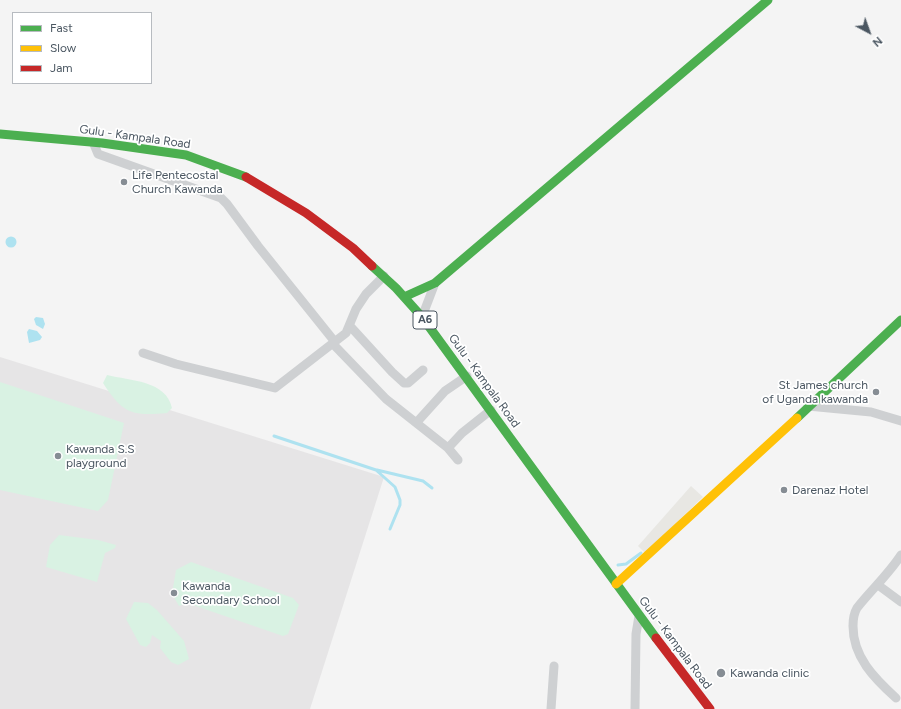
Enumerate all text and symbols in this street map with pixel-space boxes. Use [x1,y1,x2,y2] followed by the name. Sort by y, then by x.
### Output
[12,12,152,84] legend
[849,12,889,52] north arrow
[50,21,73,35] text: Fast
[870,34,885,49] text: N
[50,41,76,55] text: Slow
[50,61,73,75] text: Jam
[78,122,192,152] street label: Gulu - Kampala Road
[132,168,223,196] place label: Life Pentecostal Church Kawanda
[119,177,129,187] marker: Life Pentecostal Church Kawanda
[413,311,437,329] road number: A6
[445,331,523,431] street label: Gulu - Kampala Road
[762,378,868,406] place label: St James church of Uganda kawanda
[871,387,881,397] marker: St James church of Uganda kawanda
[66,442,135,470] place label: Kawanda S.S playground
[53,451,63,461] marker: Kawanda S.S playground
[792,483,868,497] place label: Darenaz Hotel
[779,485,789,495] marker: Darenaz Hotel
[182,579,280,607] place label: Kawanda Secondary School
[169,588,179,598] marker: Kawanda Secondary School
[635,594,715,692] street label: Gulu - Kampala Road
[730,666,809,680] place label: Kawanda clinic
[715,667,727,679] marker: Kawanda clinic

